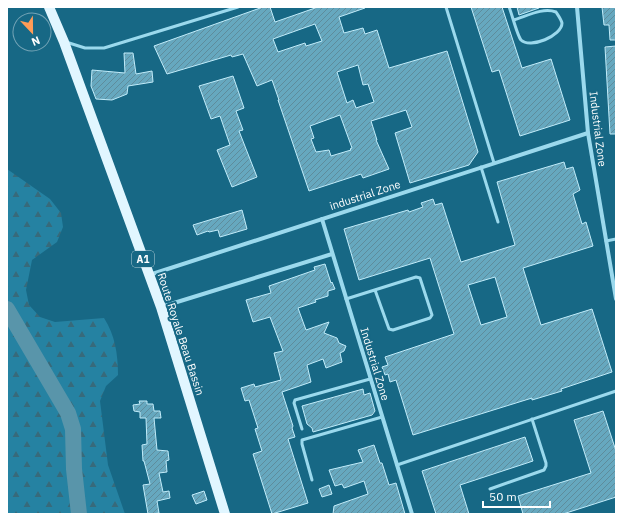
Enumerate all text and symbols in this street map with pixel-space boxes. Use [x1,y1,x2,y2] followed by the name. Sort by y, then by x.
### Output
[12,12,52,52] north arrow
[29,33,42,49] text: N
[586,91,610,167] street label: Industrial Zone
[328,177,402,213] street label: industrial Zone
[132,251,154,267] road number: A1
[155,271,207,397] street label: Route Royale Beau Bassin
[357,326,393,402] street label: Industrial Zone
[483,483,550,509] scale bar
[489,489,517,504] text: 50 m

